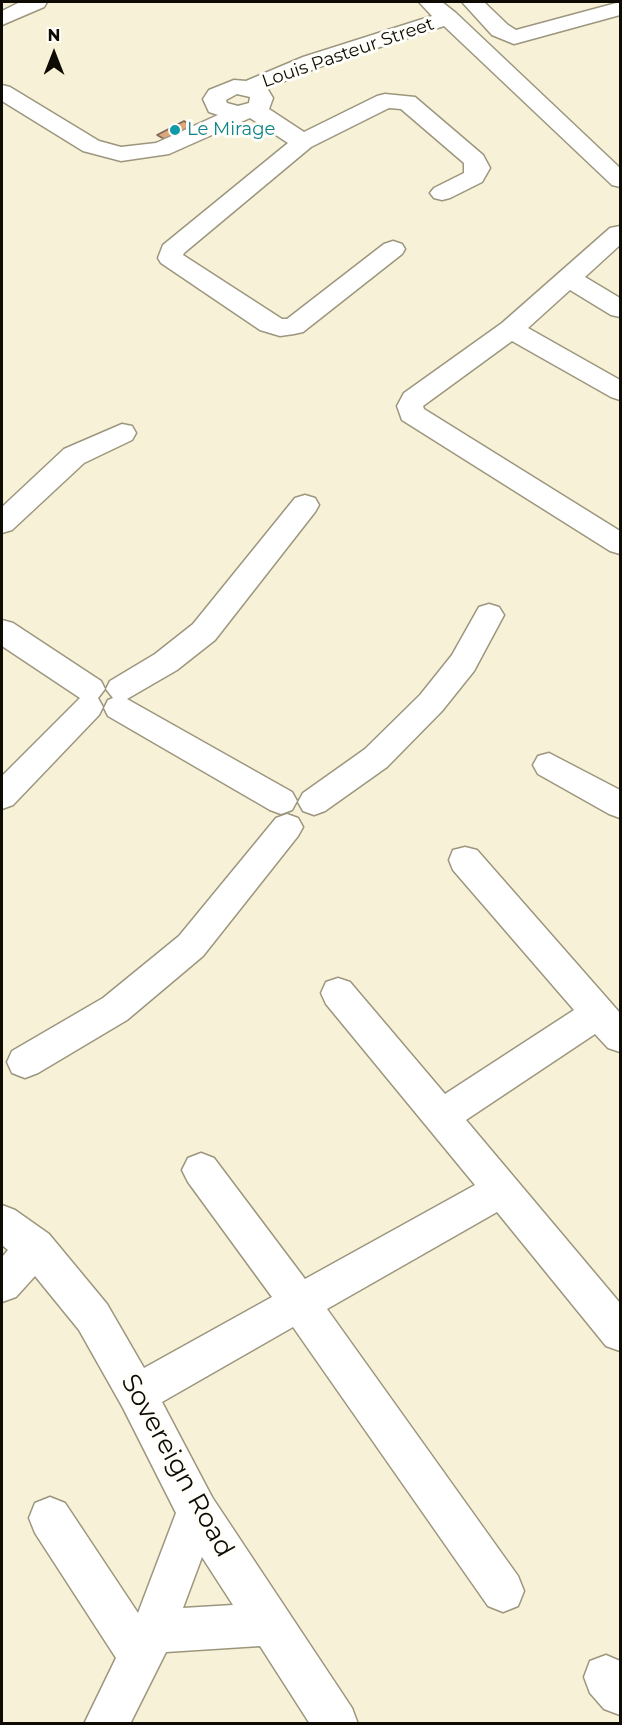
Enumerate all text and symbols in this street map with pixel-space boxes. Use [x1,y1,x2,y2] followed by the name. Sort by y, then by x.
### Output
[259,13,437,93] street label: Louis Pasteur Street
[24,24,84,84] north arrow
[48,26,60,45] text: N
[187,119,275,141] place label: Le Mirage
[168,123,182,137] marker: Le Mirage
[114,1369,240,1563] street label: Sovereign Road

